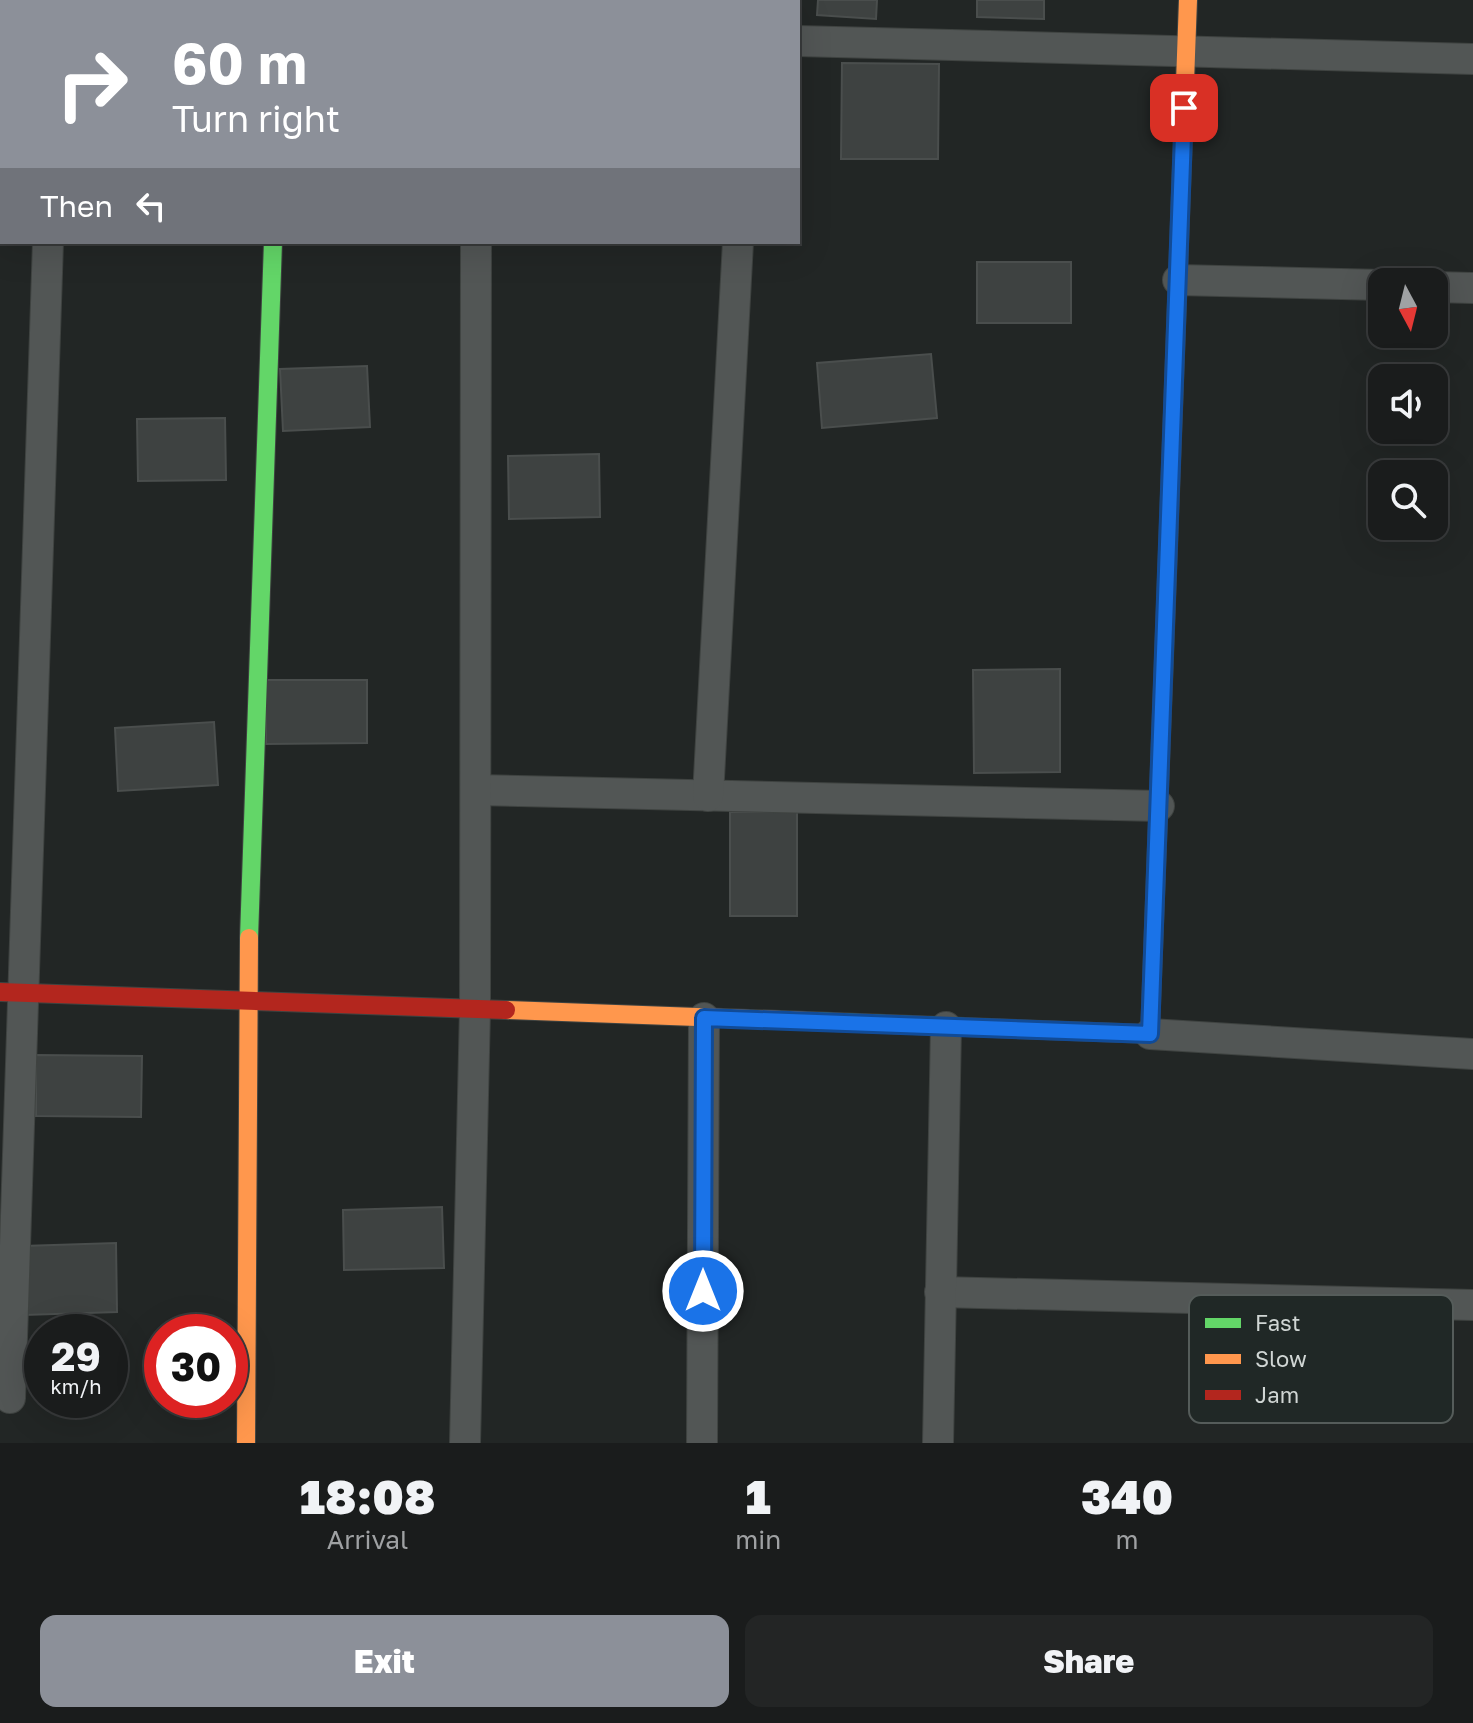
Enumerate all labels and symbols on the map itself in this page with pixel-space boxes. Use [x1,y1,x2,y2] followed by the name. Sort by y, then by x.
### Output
[1150,74,1218,142] pin
[1368,268,1448,348] north arrow
[661,1249,745,1333] position arrow
[1189,1295,1453,1423] legend
[1255,1309,1301,1336] text: Fast
[144,1314,248,1418] speed limit sign: 30
[1255,1345,1307,1372] text: Slow
[1255,1381,1299,1408] text: Jam

